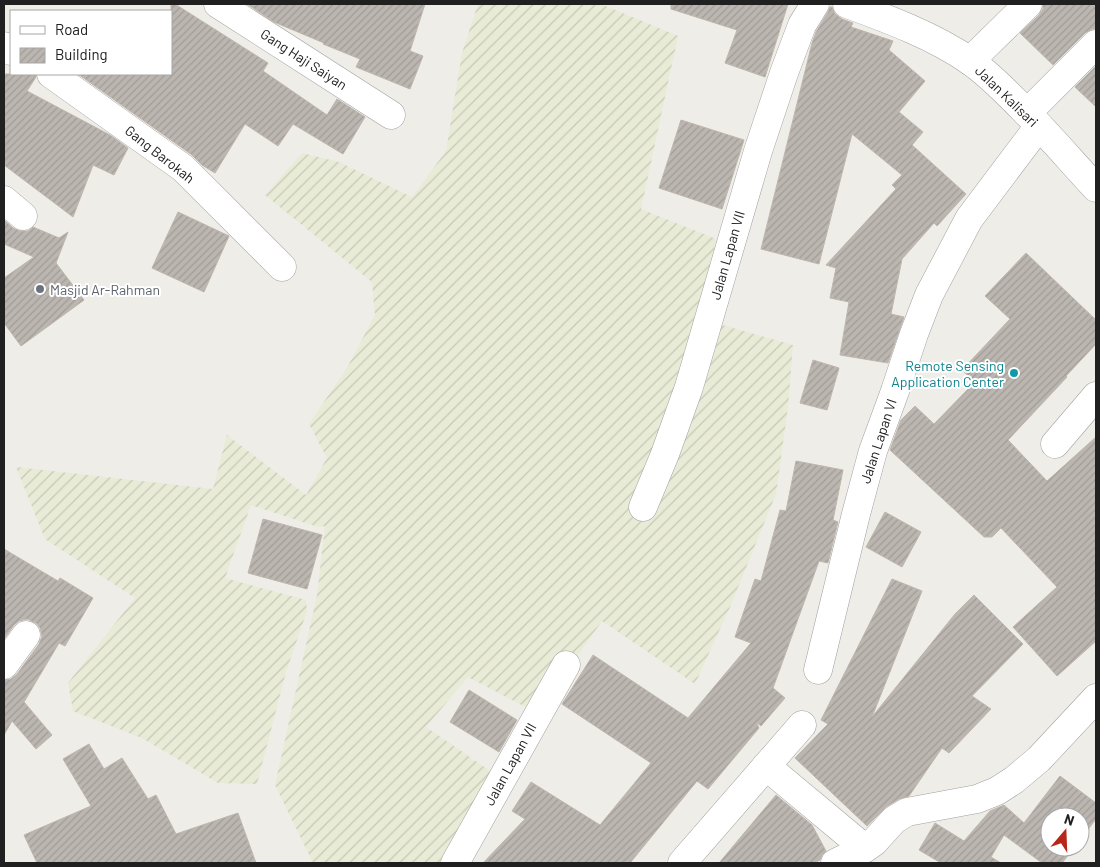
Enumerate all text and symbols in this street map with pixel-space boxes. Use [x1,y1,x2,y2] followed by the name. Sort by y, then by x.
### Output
[10,10,172,75] legend
[55,20,88,38] text: Road
[258,25,350,93] street label: Gang Haji Saiyan
[55,45,108,63] text: Building
[972,62,1042,130] street label: Jalan Kalisari
[122,122,198,186] street label: Gang Barokah
[706,209,748,301] street label: Jalan Lapan VII
[50,281,160,298] place label: Masjid Ar-Rahman
[34,283,46,295] marker: Masjid Ar-Rahman
[891,357,1004,390] place label: Remote Sensing Application Center
[1008,367,1020,379] marker: Remote Sensing Application Center
[856,396,900,486] street label: Jalan Lapan VI
[480,720,540,808] street label: Jalan Lapan VII
[1040,807,1090,857] north arrow
[1062,810,1077,829] text: N

